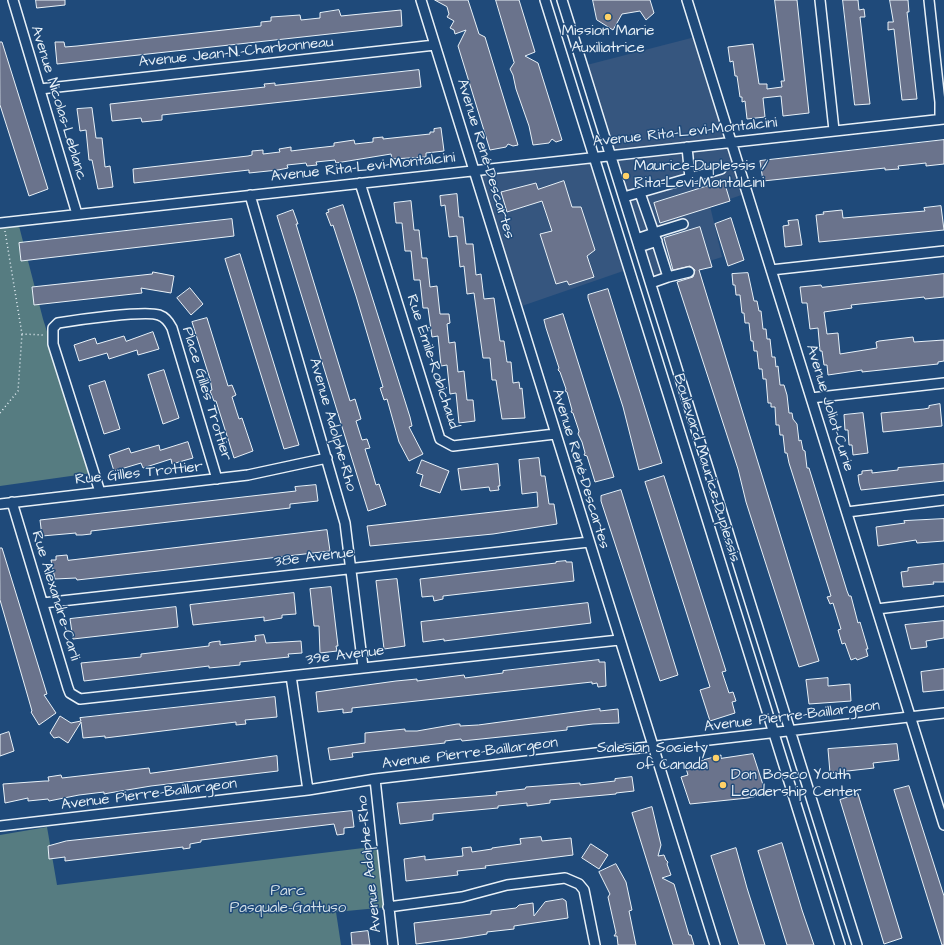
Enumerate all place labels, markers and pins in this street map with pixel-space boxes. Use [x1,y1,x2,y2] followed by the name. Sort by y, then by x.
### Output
[603,12,613,22] marker: Mission Marie Auxiliatrice
[562,23,654,58] place label: Mission Marie Auxiliatrice
[634,158,768,193] place label: Maurice-Duplessis / Rita-Levi-Montalcini
[621,171,631,181] marker: Maurice-Duplessis / Rita-Levi-Montalcini
[597,740,708,775] place label: Salesian Society of Canada
[711,753,721,763] marker: Salesian Society of Canada
[731,767,861,802] place label: Don Bosco Youth Leadership Center
[718,780,728,790] marker: Don Bosco Youth Leadership Center

